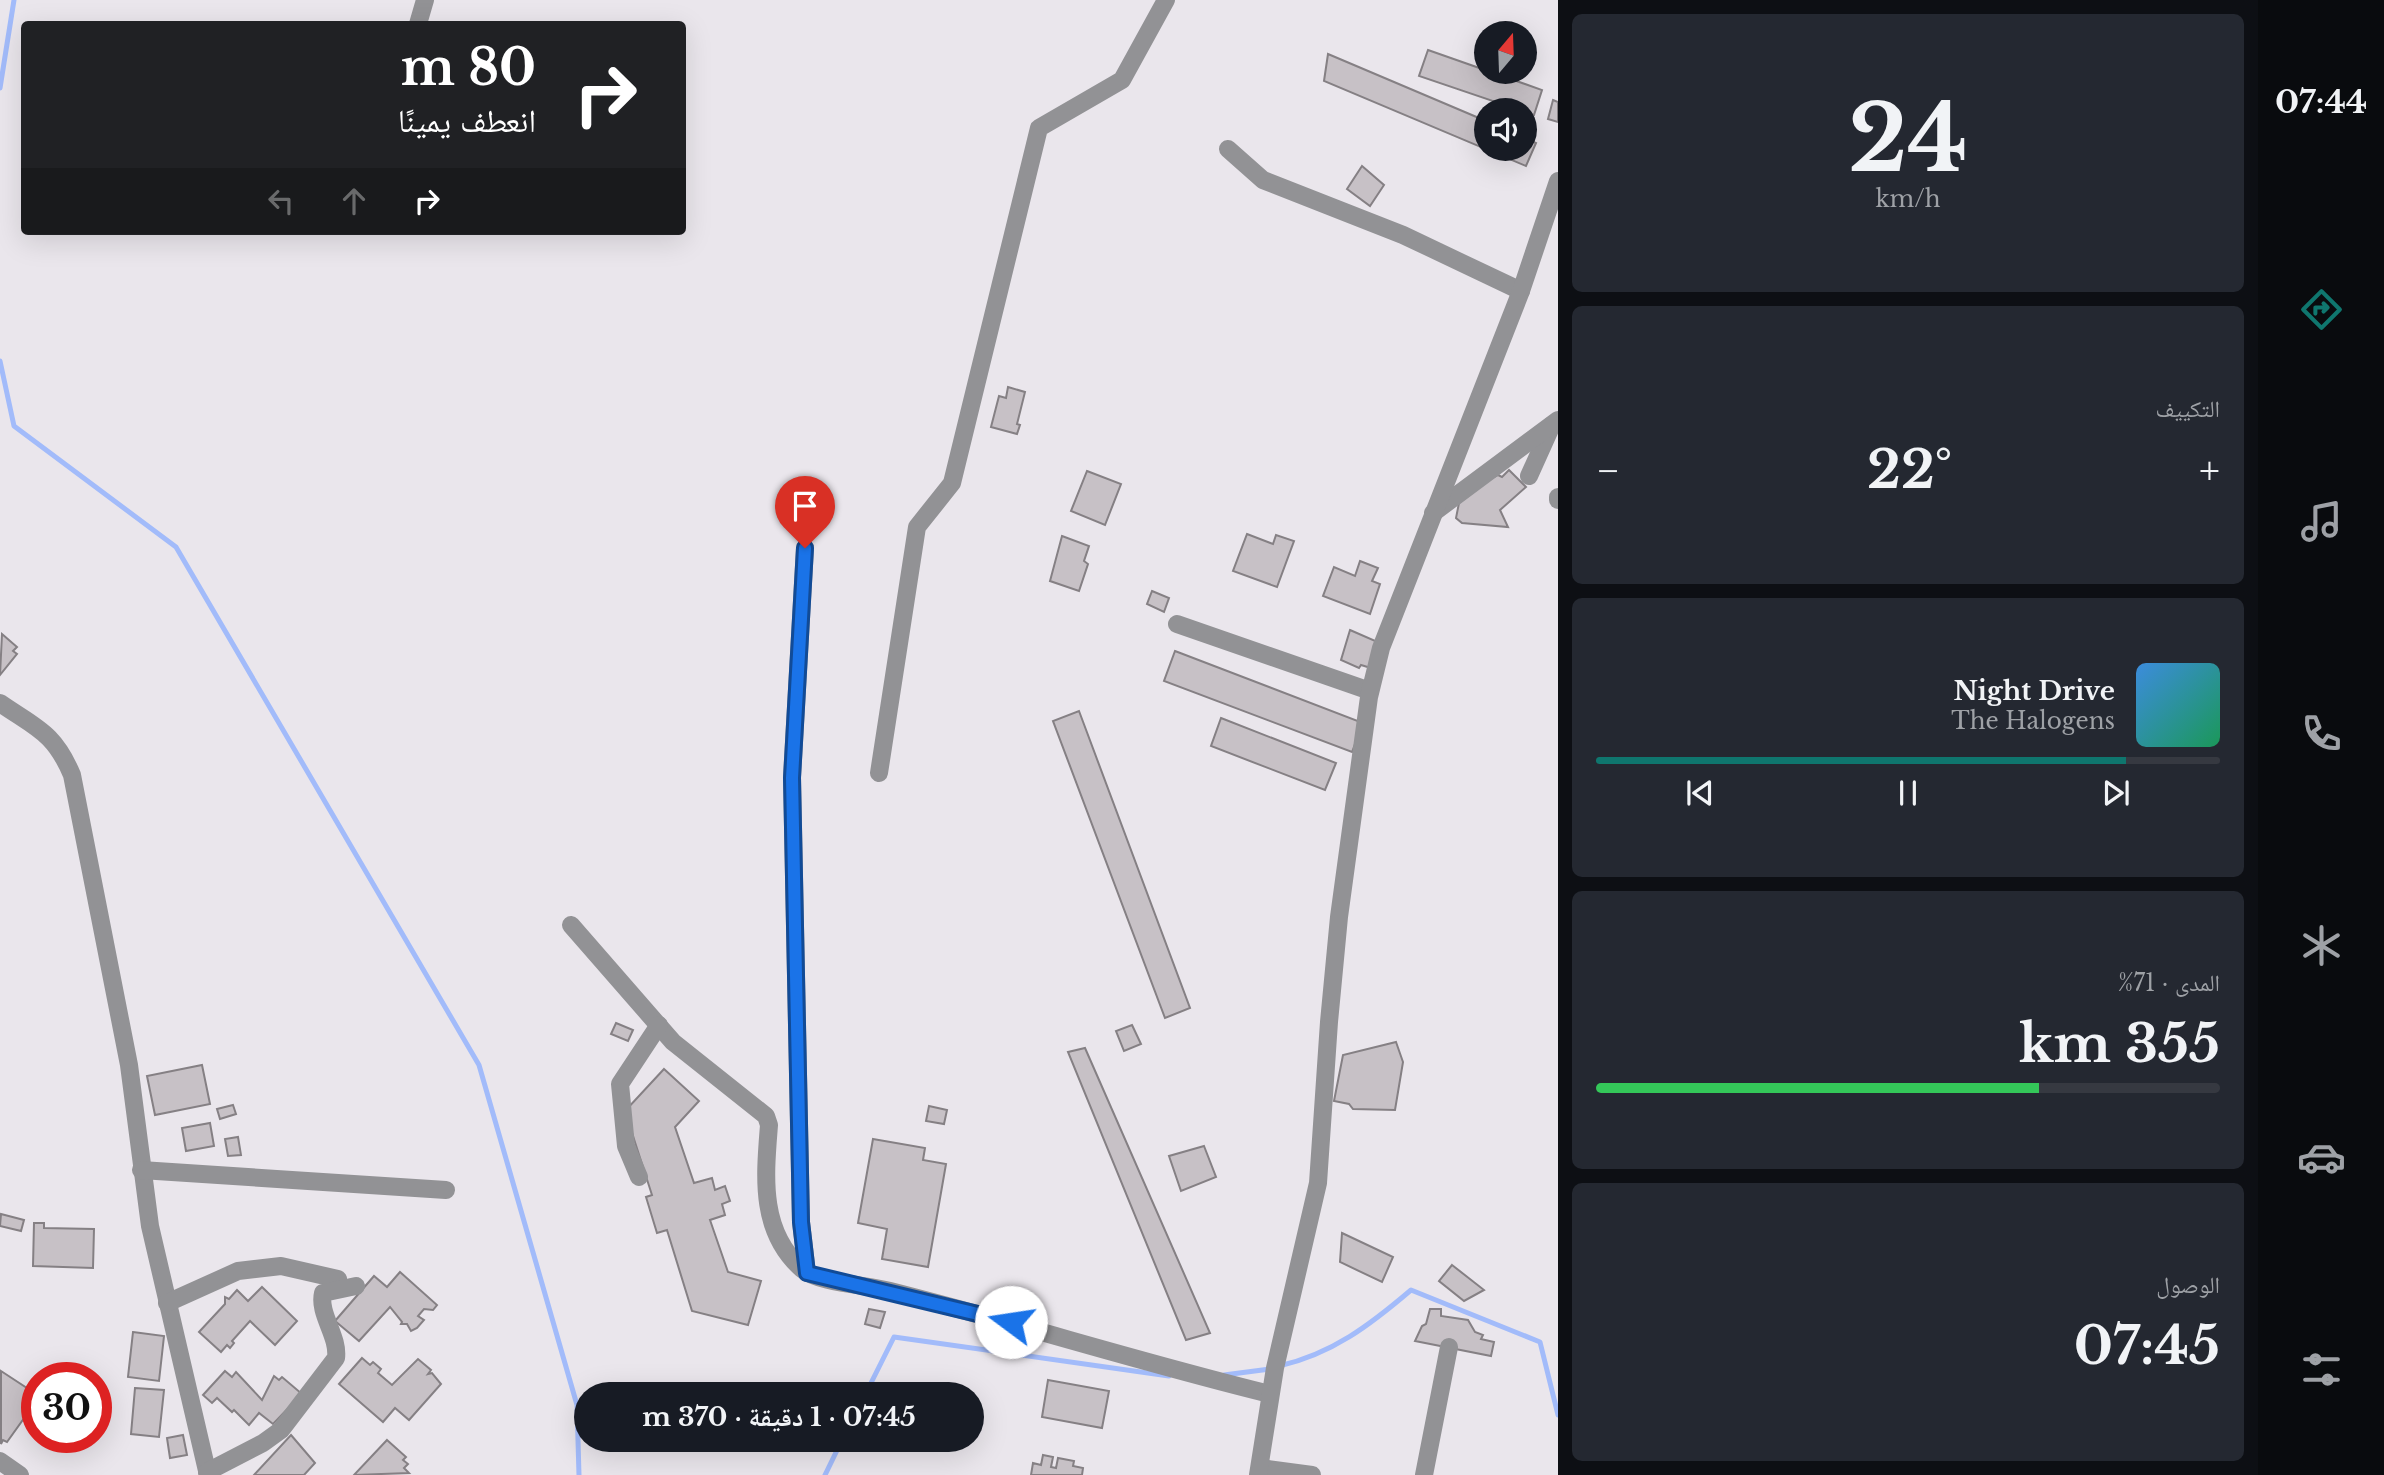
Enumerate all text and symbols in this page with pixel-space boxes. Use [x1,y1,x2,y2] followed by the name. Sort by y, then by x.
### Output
[1474,21,1536,84] north arrow
[1474,21,1537,161] map controls
[401,37,536,98] text: 80 m
[560,49,651,140] icon: right
[2275,82,2367,122] text: 07:44
[1848,83,1968,196] text: 24
[1474,98,1537,161] button: sound
[398,101,536,141] text: انعطف يمينًا
[262,182,300,220] icon: left
[335,182,373,220] icon: ahead
[408,182,446,220] icon: right
[1875,185,1941,213] text: km/h
[2297,285,2346,334] icon: directions
[2155,395,2220,423] text: التكييف
[1867,438,1952,502] text: 22°
[1596,447,1620,494] text: −
[2199,447,2220,494] text: +
[775,476,835,548] pin
[786,487,824,525] icon: arrive
[2297,497,2346,546] icon: music
[1953,675,2115,707] text: Night Drive
[1951,707,2115,735] text: The Halogens
[2297,709,2346,758] icon: phone
[1681,774,1719,812] icon: previous
[1889,774,1927,812] icon: pause
[2097,774,2135,812] icon: next
[2297,921,2346,970] icon: climate
[2118,969,2220,997] text: المدى · 71%
[2019,1012,2220,1076] text: 355 km
[2297,1133,2346,1182] icon: car
[2156,1271,2220,1299] text: الوصول
[974,1285,1048,1359] position arrow
[2074,1314,2220,1378] text: 07:45
[2297,1345,2346,1394] icon: filters
[21,1362,112,1453] speed limit sign: 30
[642,1401,916,1433] text: 07:45 · 1 دقيقة · 370 m

